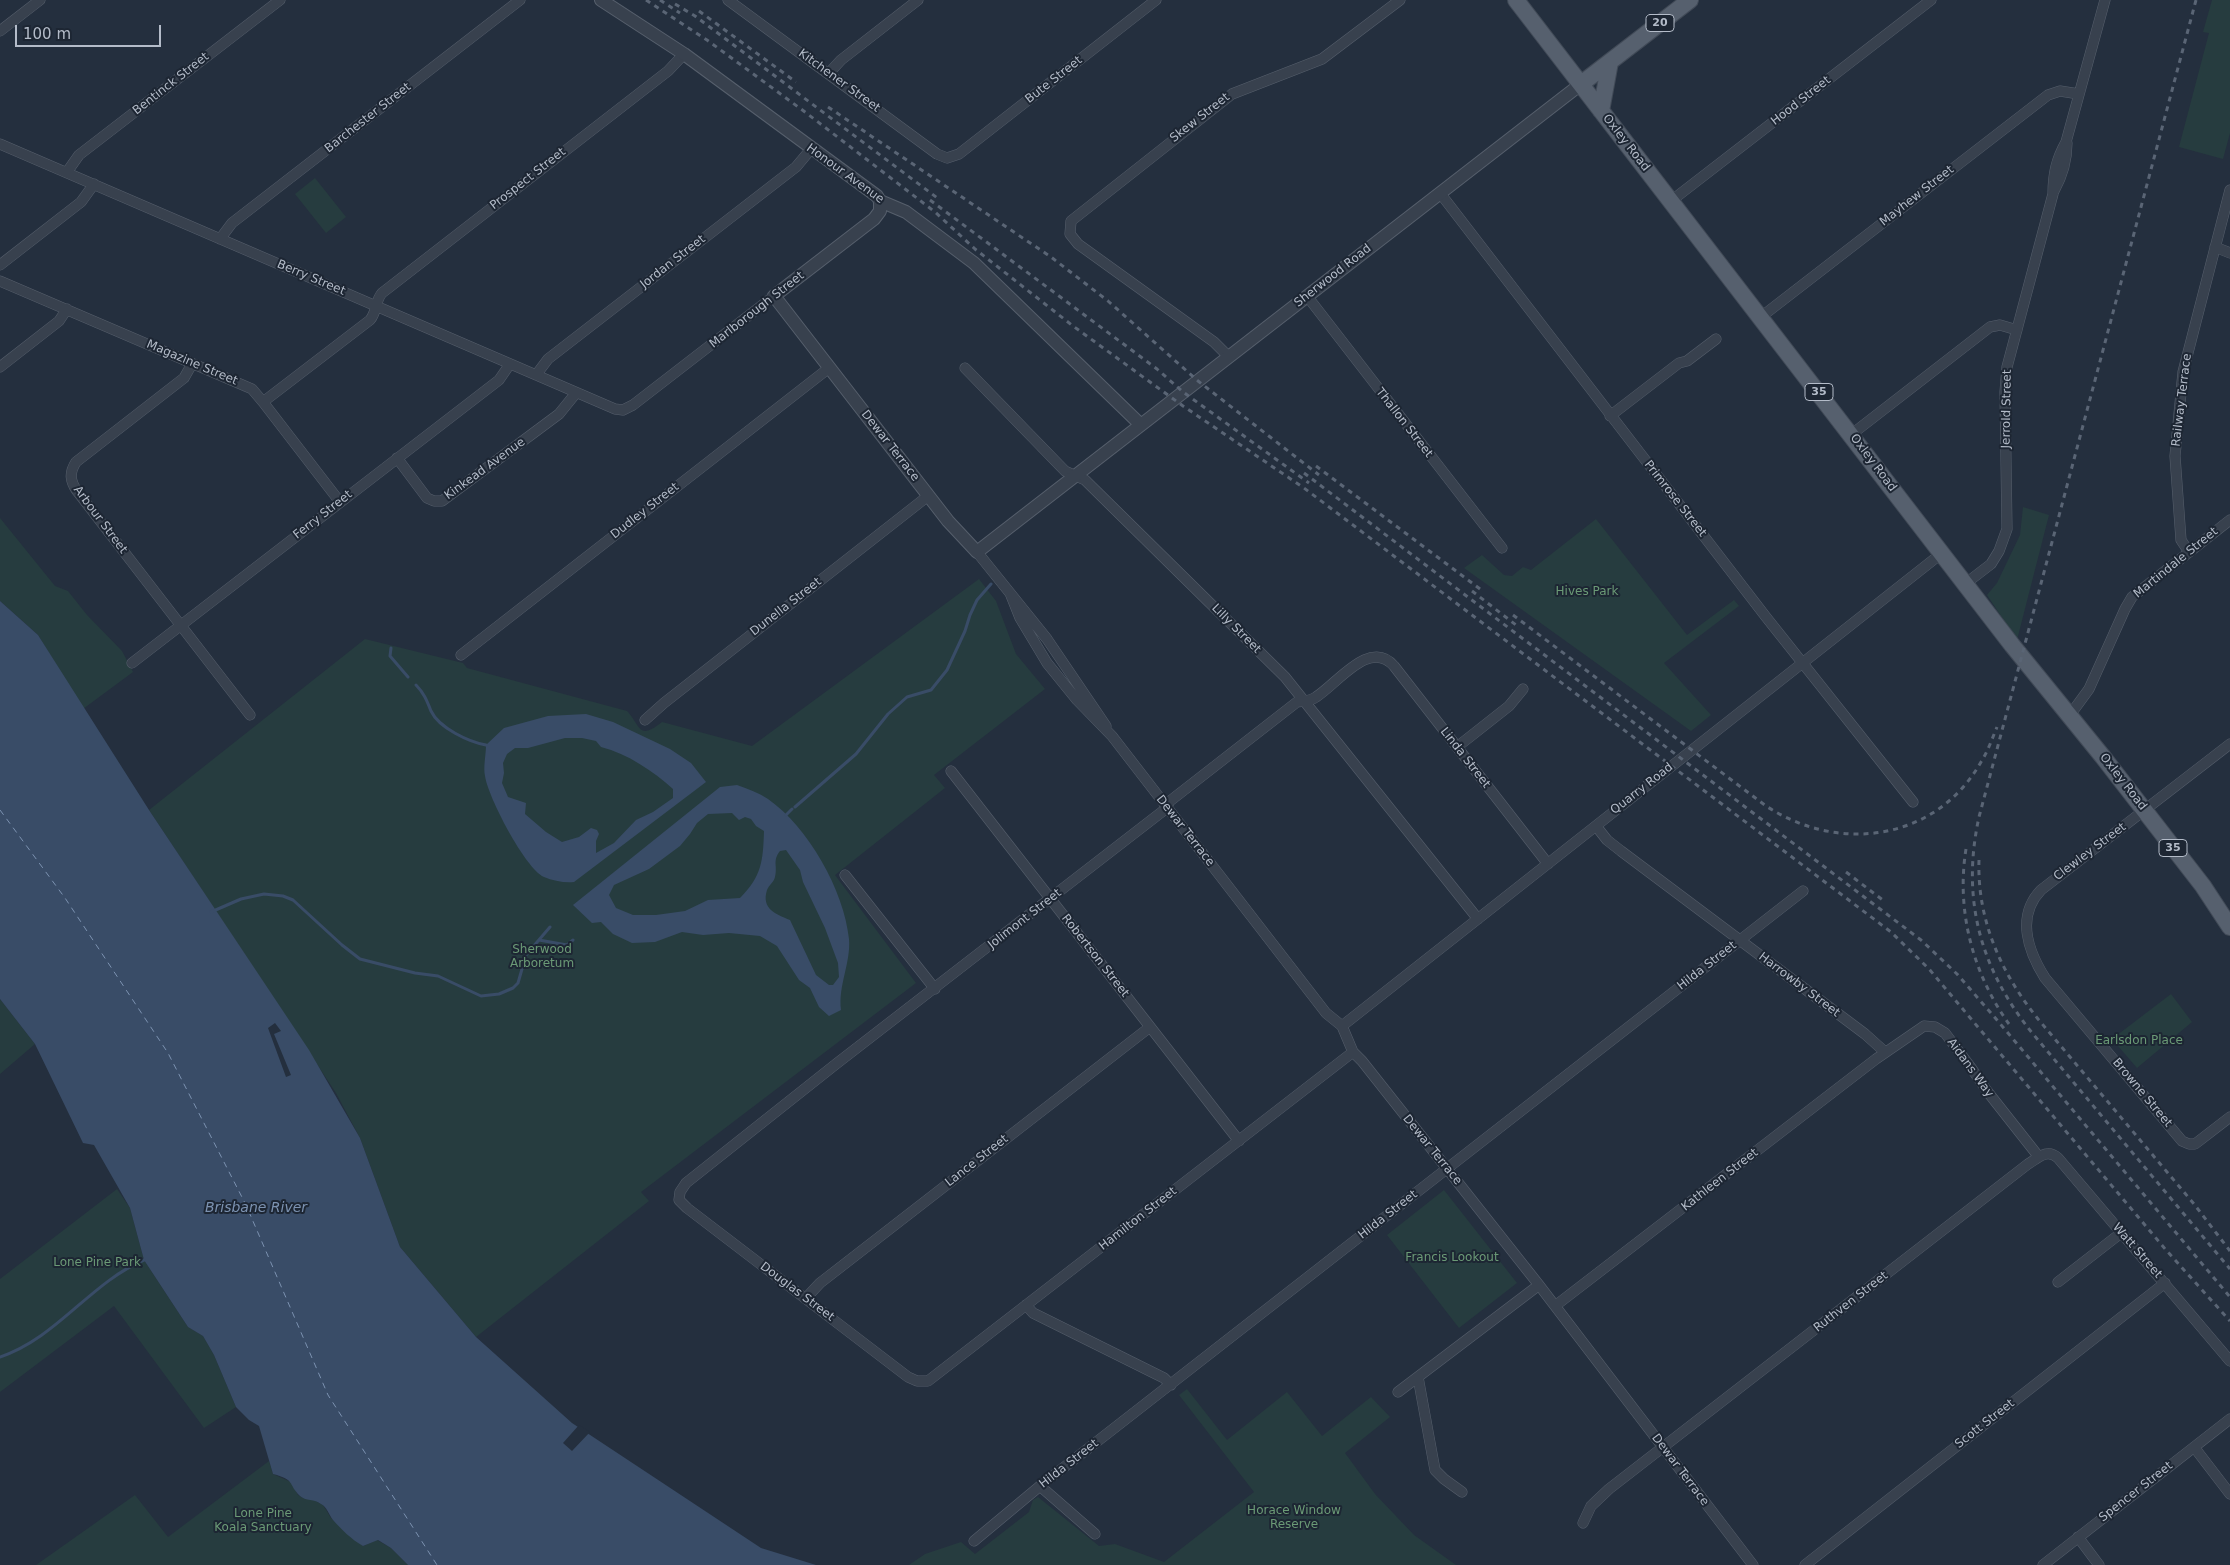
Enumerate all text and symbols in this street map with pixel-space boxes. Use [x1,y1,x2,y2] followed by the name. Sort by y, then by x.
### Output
[1646,14,1674,32] road number: 20
[18,15,164,47] scale bar
[23,25,71,43] text: 100 m
[795,46,883,116] street label: Kitchener Street
[130,50,212,118] street label: Bentinck Street
[1023,53,1085,107] street label: Bute Street
[1768,73,1834,129] street label: Hood Street
[322,80,414,156] street label: Barchester Street
[1167,90,1233,146] street label: Skew Street
[1599,112,1653,174] street label: Oxley Road
[803,141,887,207] street label: Honour Avenue
[487,145,569,213] street label: Prospect Street
[1877,163,1957,229] street label: Mayhew Street
[638,232,708,292] street label: Jordan Street
[1292,242,1374,310] street label: Sherwood Road
[275,257,347,299] street label: Berry Street
[707,269,807,351] street label: Marlborough Street
[144,337,240,389] street label: Magazine Street
[2169,353,2195,447] street label: Railway Terrace
[1999,369,2015,449] street label: Jerrold Street
[1805,384,1833,401] road number: 35
[1372,385,1436,461] street label: Thallon Street
[858,408,922,484] street label: Dewar Terrace
[1847,431,1899,495] street label: Oxley Road
[442,435,528,503] street label: Kinkead Avenue
[1641,458,1709,540] street label: Primrose Street
[608,480,682,542] street label: Dudley Street
[70,483,130,557] street label: Arbour Street
[291,488,355,542] street label: Ferry Street
[2131,525,2221,601] street label: Martindale Street
[748,575,824,639] street label: Dunella Street
[1556,585,1618,599] park label: Hives Park
[1208,601,1264,657] street label: Lilly Street
[1437,725,1493,791] street label: Linda Street
[2096,751,2150,813] street label: Oxley Road
[1608,760,1676,818] street label: Quarry Road
[1153,793,1217,869] street label: Dewar Terrace
[2051,820,2129,884] street label: Clewley Street
[2159,840,2187,856] road number: 35
[985,886,1065,952] street label: Jolimont Street
[1058,912,1132,1000] street label: Robertson Street
[1675,938,1739,994] street label: Hilda Street
[510,943,574,971] park label: Sherwood Arboretum
[1756,950,1842,1020] street label: Harrowby Street
[2095,1034,2183,1048] park label: Earlsdon Place
[1944,1036,1996,1100] street label: Aidans Way
[2109,1056,2175,1130] street label: Browne Street
[1399,1112,1465,1188] street label: Dewar Terrace
[943,1132,1011,1190] street label: Lance Street
[1679,1146,1761,1214] street label: Kathleen Street
[1096,1184,1180,1254] street label: Hamilton Street
[1356,1187,1420,1243] street label: Hilda Street
[205,1200,307,1216] water label: Brisbane River
[2109,1221,2165,1281] street label: Watt Street
[1405,1251,1499,1265] park label: Francis Lookout
[53,1256,141,1270] park label: Lone Pine Park
[757,1259,837,1325] street label: Douglas Street
[1811,1269,1891,1335] street label: Ruthven Street
[1952,1396,2018,1452] street label: Scott Street
[1648,1431,1712,1509] street label: Dewar Terrace
[1037,1436,1101,1492] street label: Hilda Street
[2096,1459,2176,1525] street label: Spencer Street
[1247,1504,1341,1532] park label: Horace Window Reserve
[214,1507,312,1535] park label: Lone Pine Koala Sanctuary

